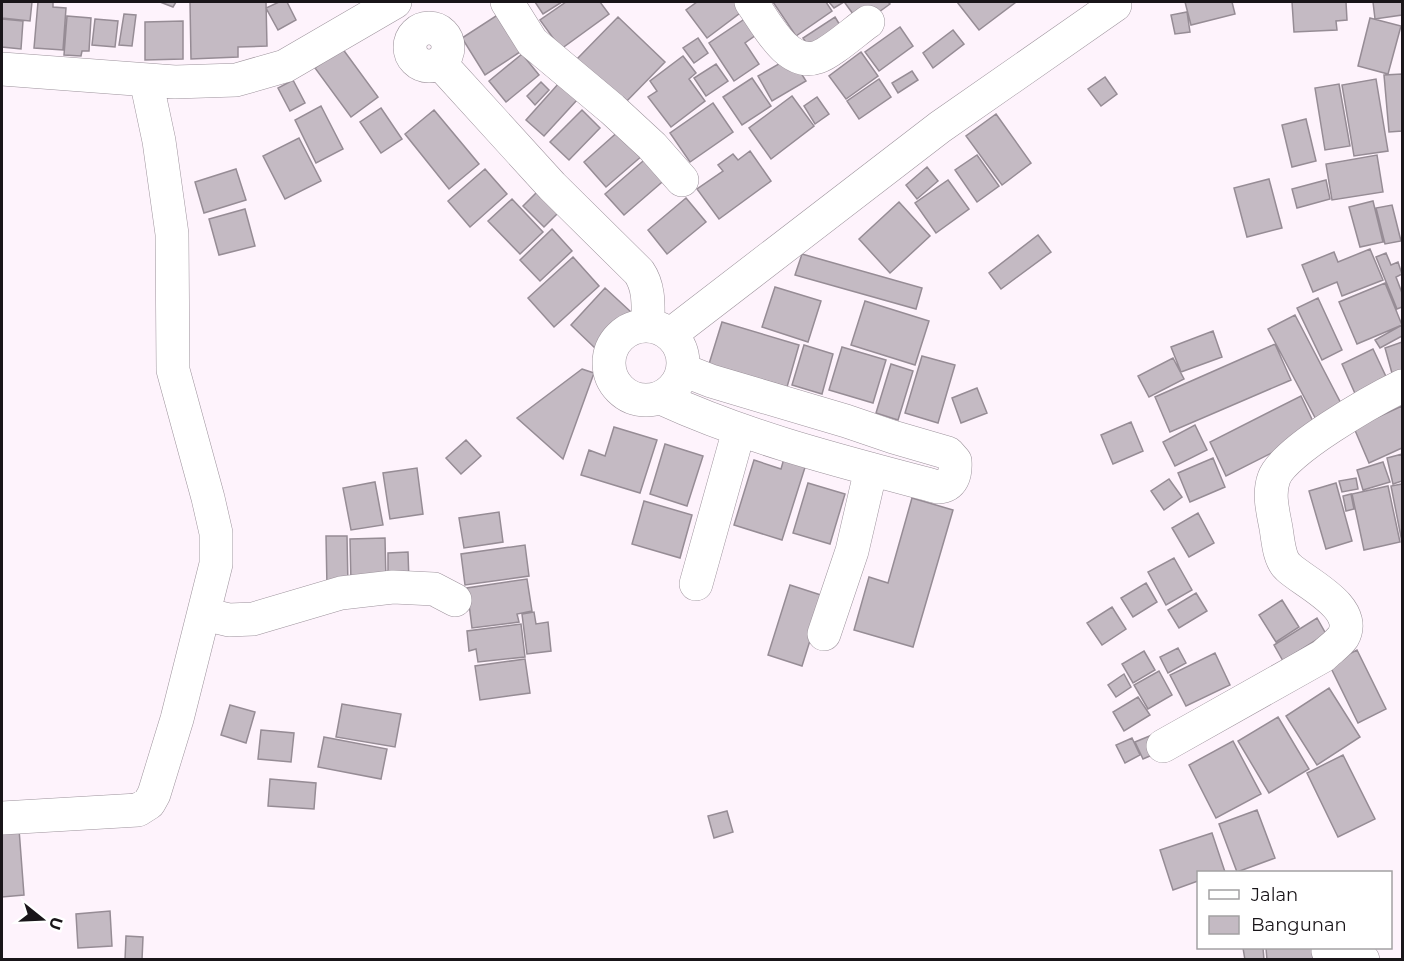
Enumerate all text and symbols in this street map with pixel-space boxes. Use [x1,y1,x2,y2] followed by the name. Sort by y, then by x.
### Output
[1197,871,1392,949] legend
[1250,884,1298,906] text: Jalan
[12,889,72,949] north arrow
[1251,914,1347,936] text: Bangunan
[45,915,67,932] text: U

